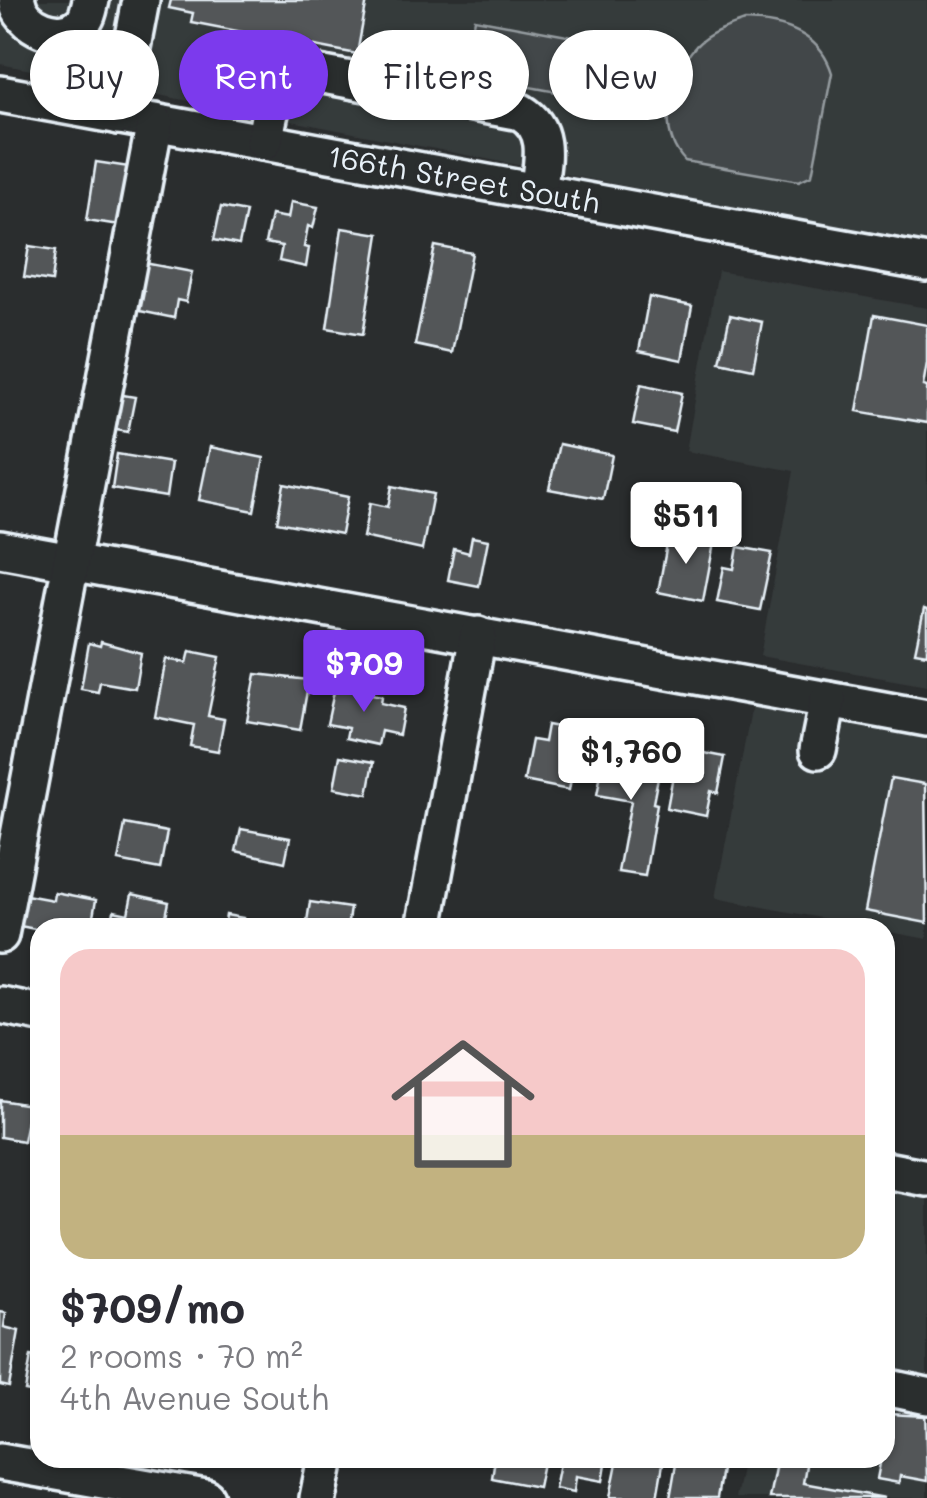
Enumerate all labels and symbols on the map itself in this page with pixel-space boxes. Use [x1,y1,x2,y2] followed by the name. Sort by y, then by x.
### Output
[325,134,603,222] street label: 166th Street South
[627,482,745,567] pin: $511
[305,630,423,715] pin: $709
[550,718,712,803] pin: $1,760

